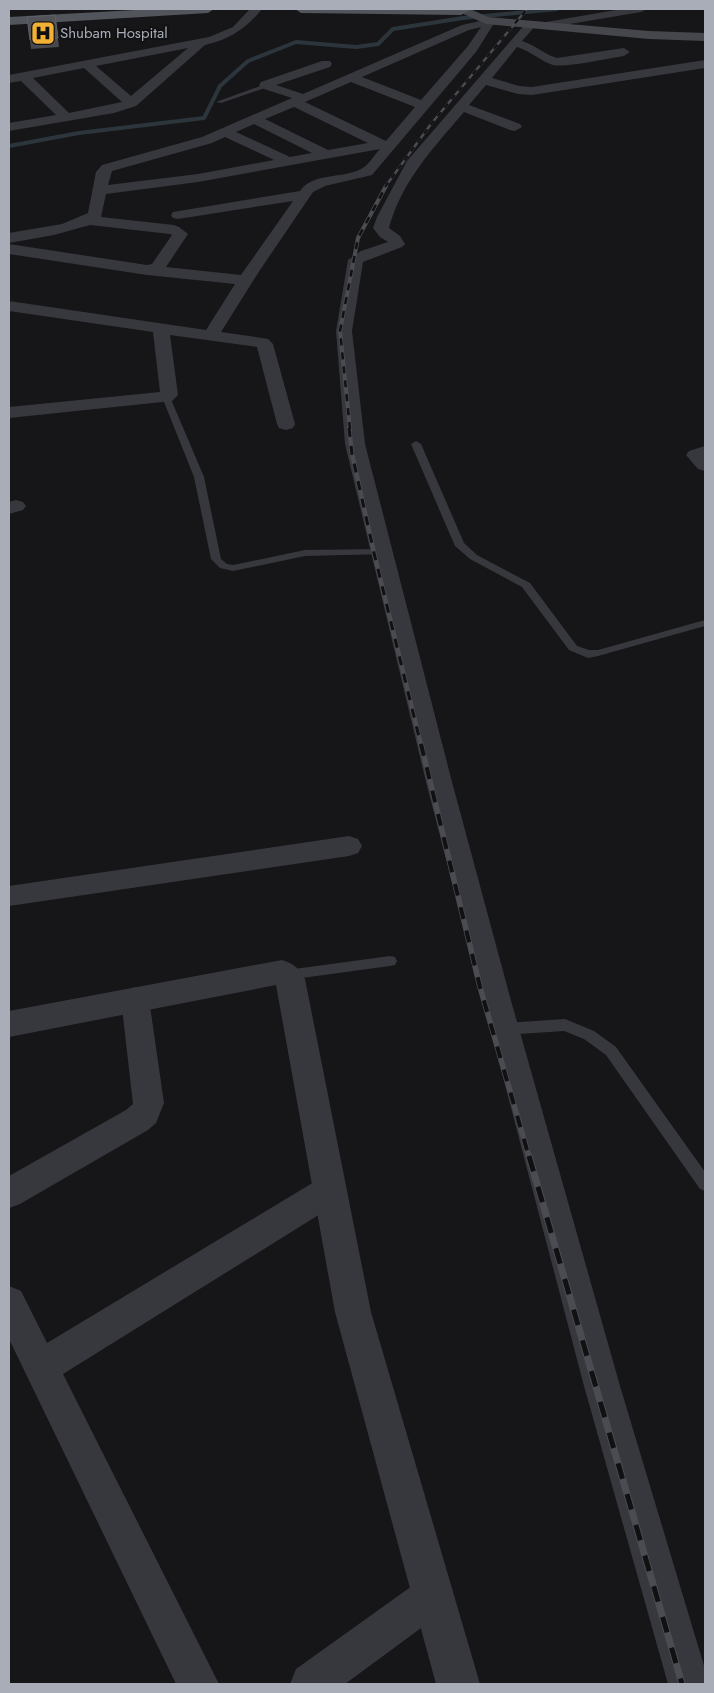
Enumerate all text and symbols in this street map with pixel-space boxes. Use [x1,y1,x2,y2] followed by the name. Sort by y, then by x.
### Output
[30,20,56,46] hospital icon: Shubam Hospital
[60,22,168,44] place label: Shubam Hospital

